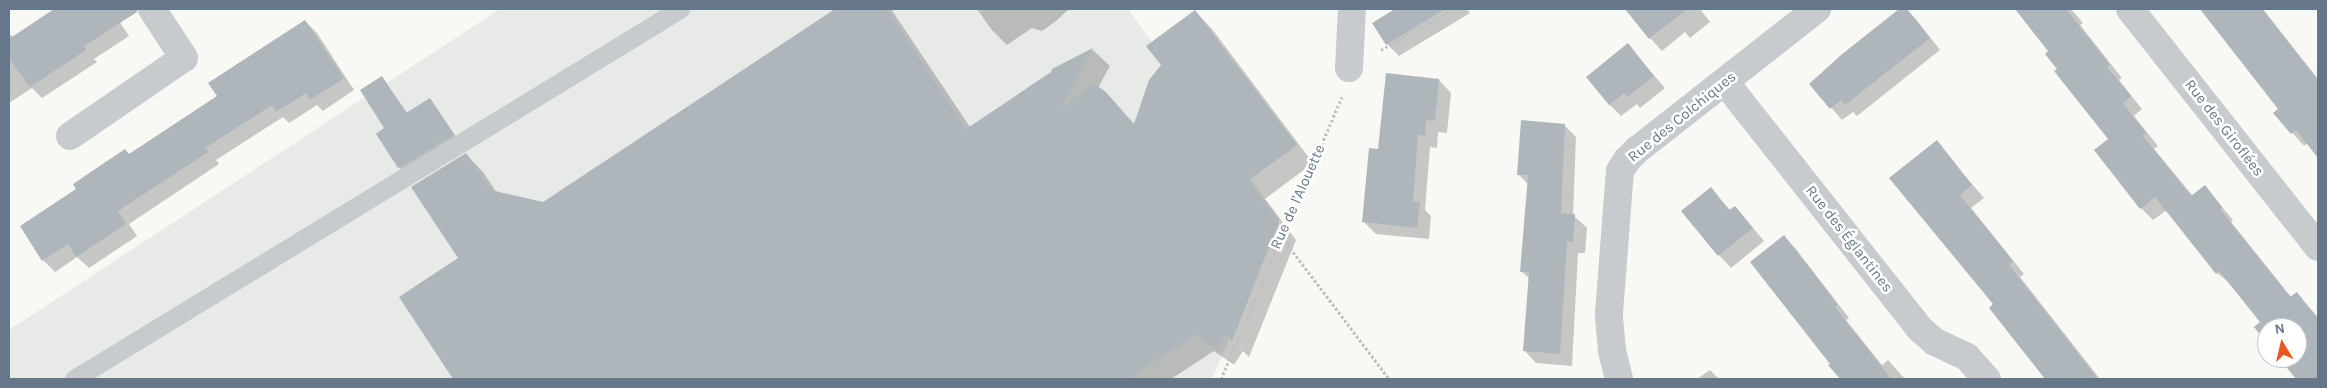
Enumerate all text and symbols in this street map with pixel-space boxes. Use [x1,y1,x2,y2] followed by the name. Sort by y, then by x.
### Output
[1624,68,1740,166] street label: Rue des Colchiques
[2181,76,2267,180] street label: Rue des Giroflées
[1267,142,1329,252] street label: Rue de l'Alouette
[1802,182,1896,296] street label: Rue des Églantines
[2257,318,2307,368] north arrow
[2273,319,2286,338] text: N

